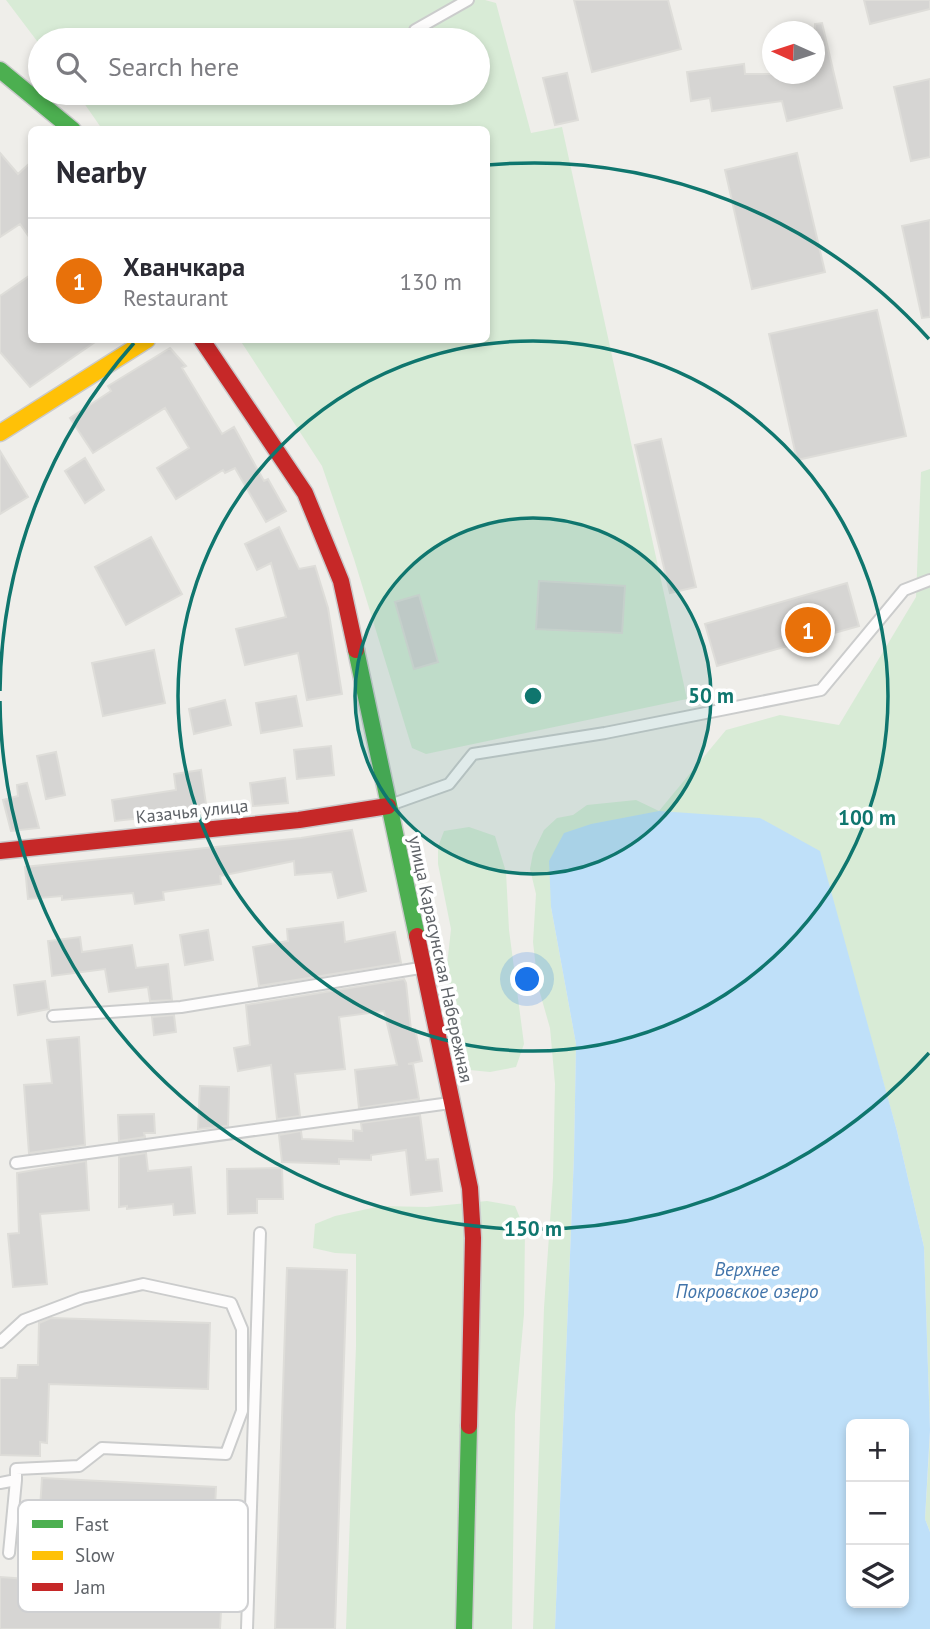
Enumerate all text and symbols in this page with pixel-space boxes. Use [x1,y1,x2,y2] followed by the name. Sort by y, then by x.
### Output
[762,21,825,84] north arrow
[28,28,490,105] search box
[52,48,90,86] icon: search
[108,50,239,83] text: Search here
[56,152,146,191] text: Nearby
[123,250,245,283] text: Хванчкара
[72,267,86,296] text: 1
[400,267,462,296] text: 130 m
[123,283,228,312] text: Restaurant
[785,604,831,656] pin: 1
[688,682,734,709] text: 50 m
[521,684,545,708] centre of rings
[135,794,249,828] street label: Казачья улица
[838,804,896,831] text: 100 m
[404,833,478,1085] street label: улица Карасунская Набережная
[510,962,544,996] your location
[504,1215,562,1242] text: 150 m
[676,1257,818,1303] water label: Верхнее Покровское озеро
[846,1419,909,1608] map controls
[846,1419,909,1482] button: +
[846,1482,909,1545] button: −
[18,1500,248,1612] legend
[75,1512,109,1536] text: Fast
[75,1543,115,1567] text: Slow
[846,1545,909,1608] button: layers
[74,1575,105,1599] text: Jam

